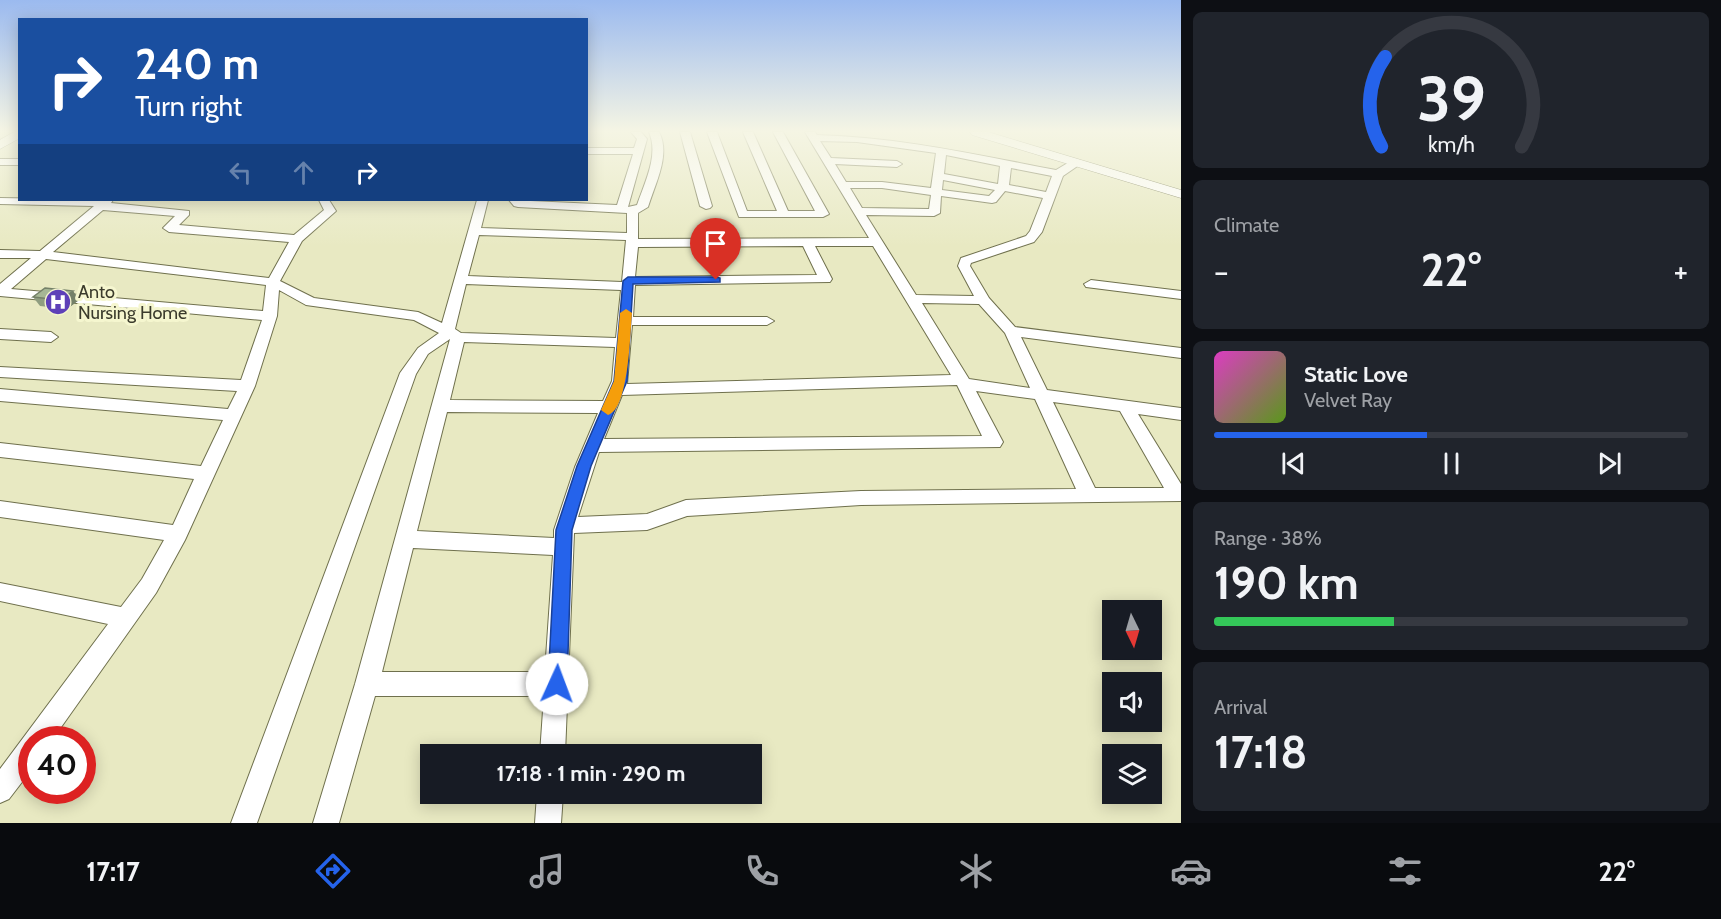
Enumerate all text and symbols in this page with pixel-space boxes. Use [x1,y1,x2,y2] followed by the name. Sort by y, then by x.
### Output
[135,38,259,90] text: 240 m
[36,42,114,120] icon: right
[1417,61,1485,137] text: 39
[135,90,242,123] text: Turn right
[1428,131,1474,157] text: km/h
[224,156,257,189] icon: left
[287,156,320,189] icon: ahead
[350,156,383,189] icon: right
[1214,213,1279,237] text: Climate
[690,218,741,280] pin
[699,227,732,260] icon: arrive
[1421,243,1481,297] text: 22°
[1214,251,1229,291] text: −
[1673,251,1688,291] text: +
[78,281,187,324] place label: Anto Nursing Home
[43,287,73,317] hospital icon: Anto Nursing Home
[1304,361,1408,388] text: Static Love
[1304,388,1392,412] text: Velvet Ray
[1277,447,1310,480] icon: previous
[1435,447,1468,480] icon: pause
[1593,447,1626,480] icon: next
[1214,526,1322,550] text: Range · 38%
[1214,556,1359,610] text: 190 km
[1102,600,1162,660] north arrow
[1102,600,1162,804] map controls
[525,652,589,716] position arrow
[1102,672,1162,732] button: sound
[1214,695,1267,719] text: Arrival
[1214,725,1307,779] text: 17:18
[18,726,96,804] speed limit sign: 40
[1102,744,1162,804] button: layers
[497,760,685,787] text: 17:18 · 1 min · 290 m
[312,850,354,892] icon: directions
[526,850,568,892] icon: music
[741,850,783,892] icon: phone
[955,850,997,892] icon: climate
[1170,850,1212,892] icon: car
[1384,850,1426,892] icon: filters
[86,855,140,888] text: 17:17
[1598,855,1635,888] text: 22°

